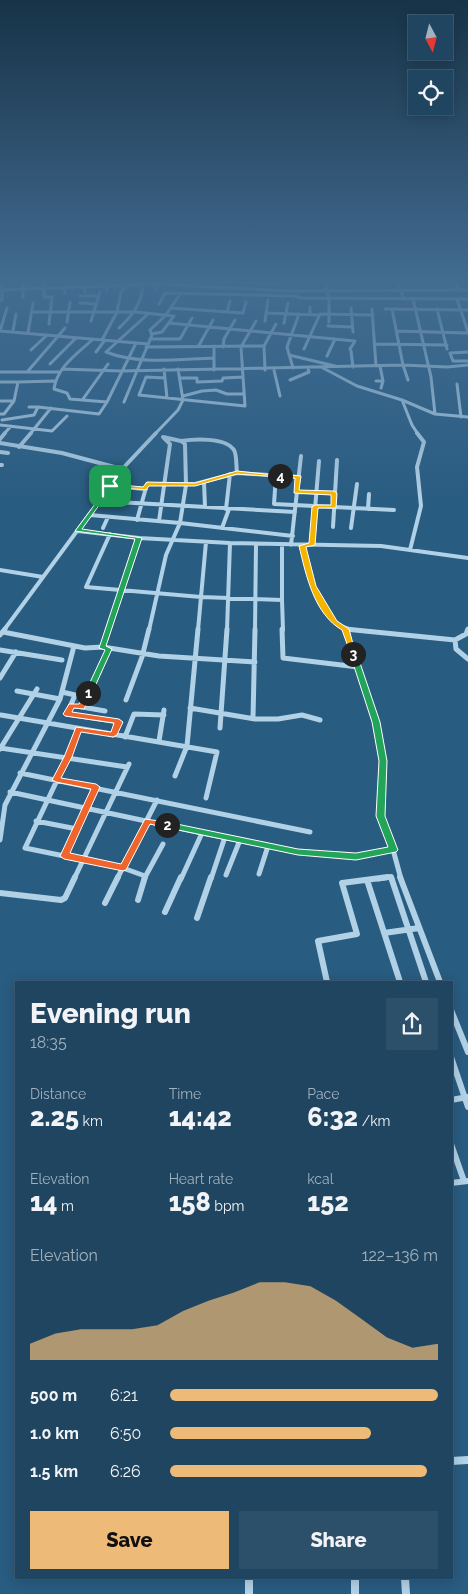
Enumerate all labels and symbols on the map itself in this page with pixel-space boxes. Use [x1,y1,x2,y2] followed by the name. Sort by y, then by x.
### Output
[408,15,452,60] north arrow
[268,464,292,488] pin: 4
[89,465,131,507] pin
[340,642,366,666] pin: 3
[76,680,100,706] pin: 1
[154,812,180,838] pin: 2

